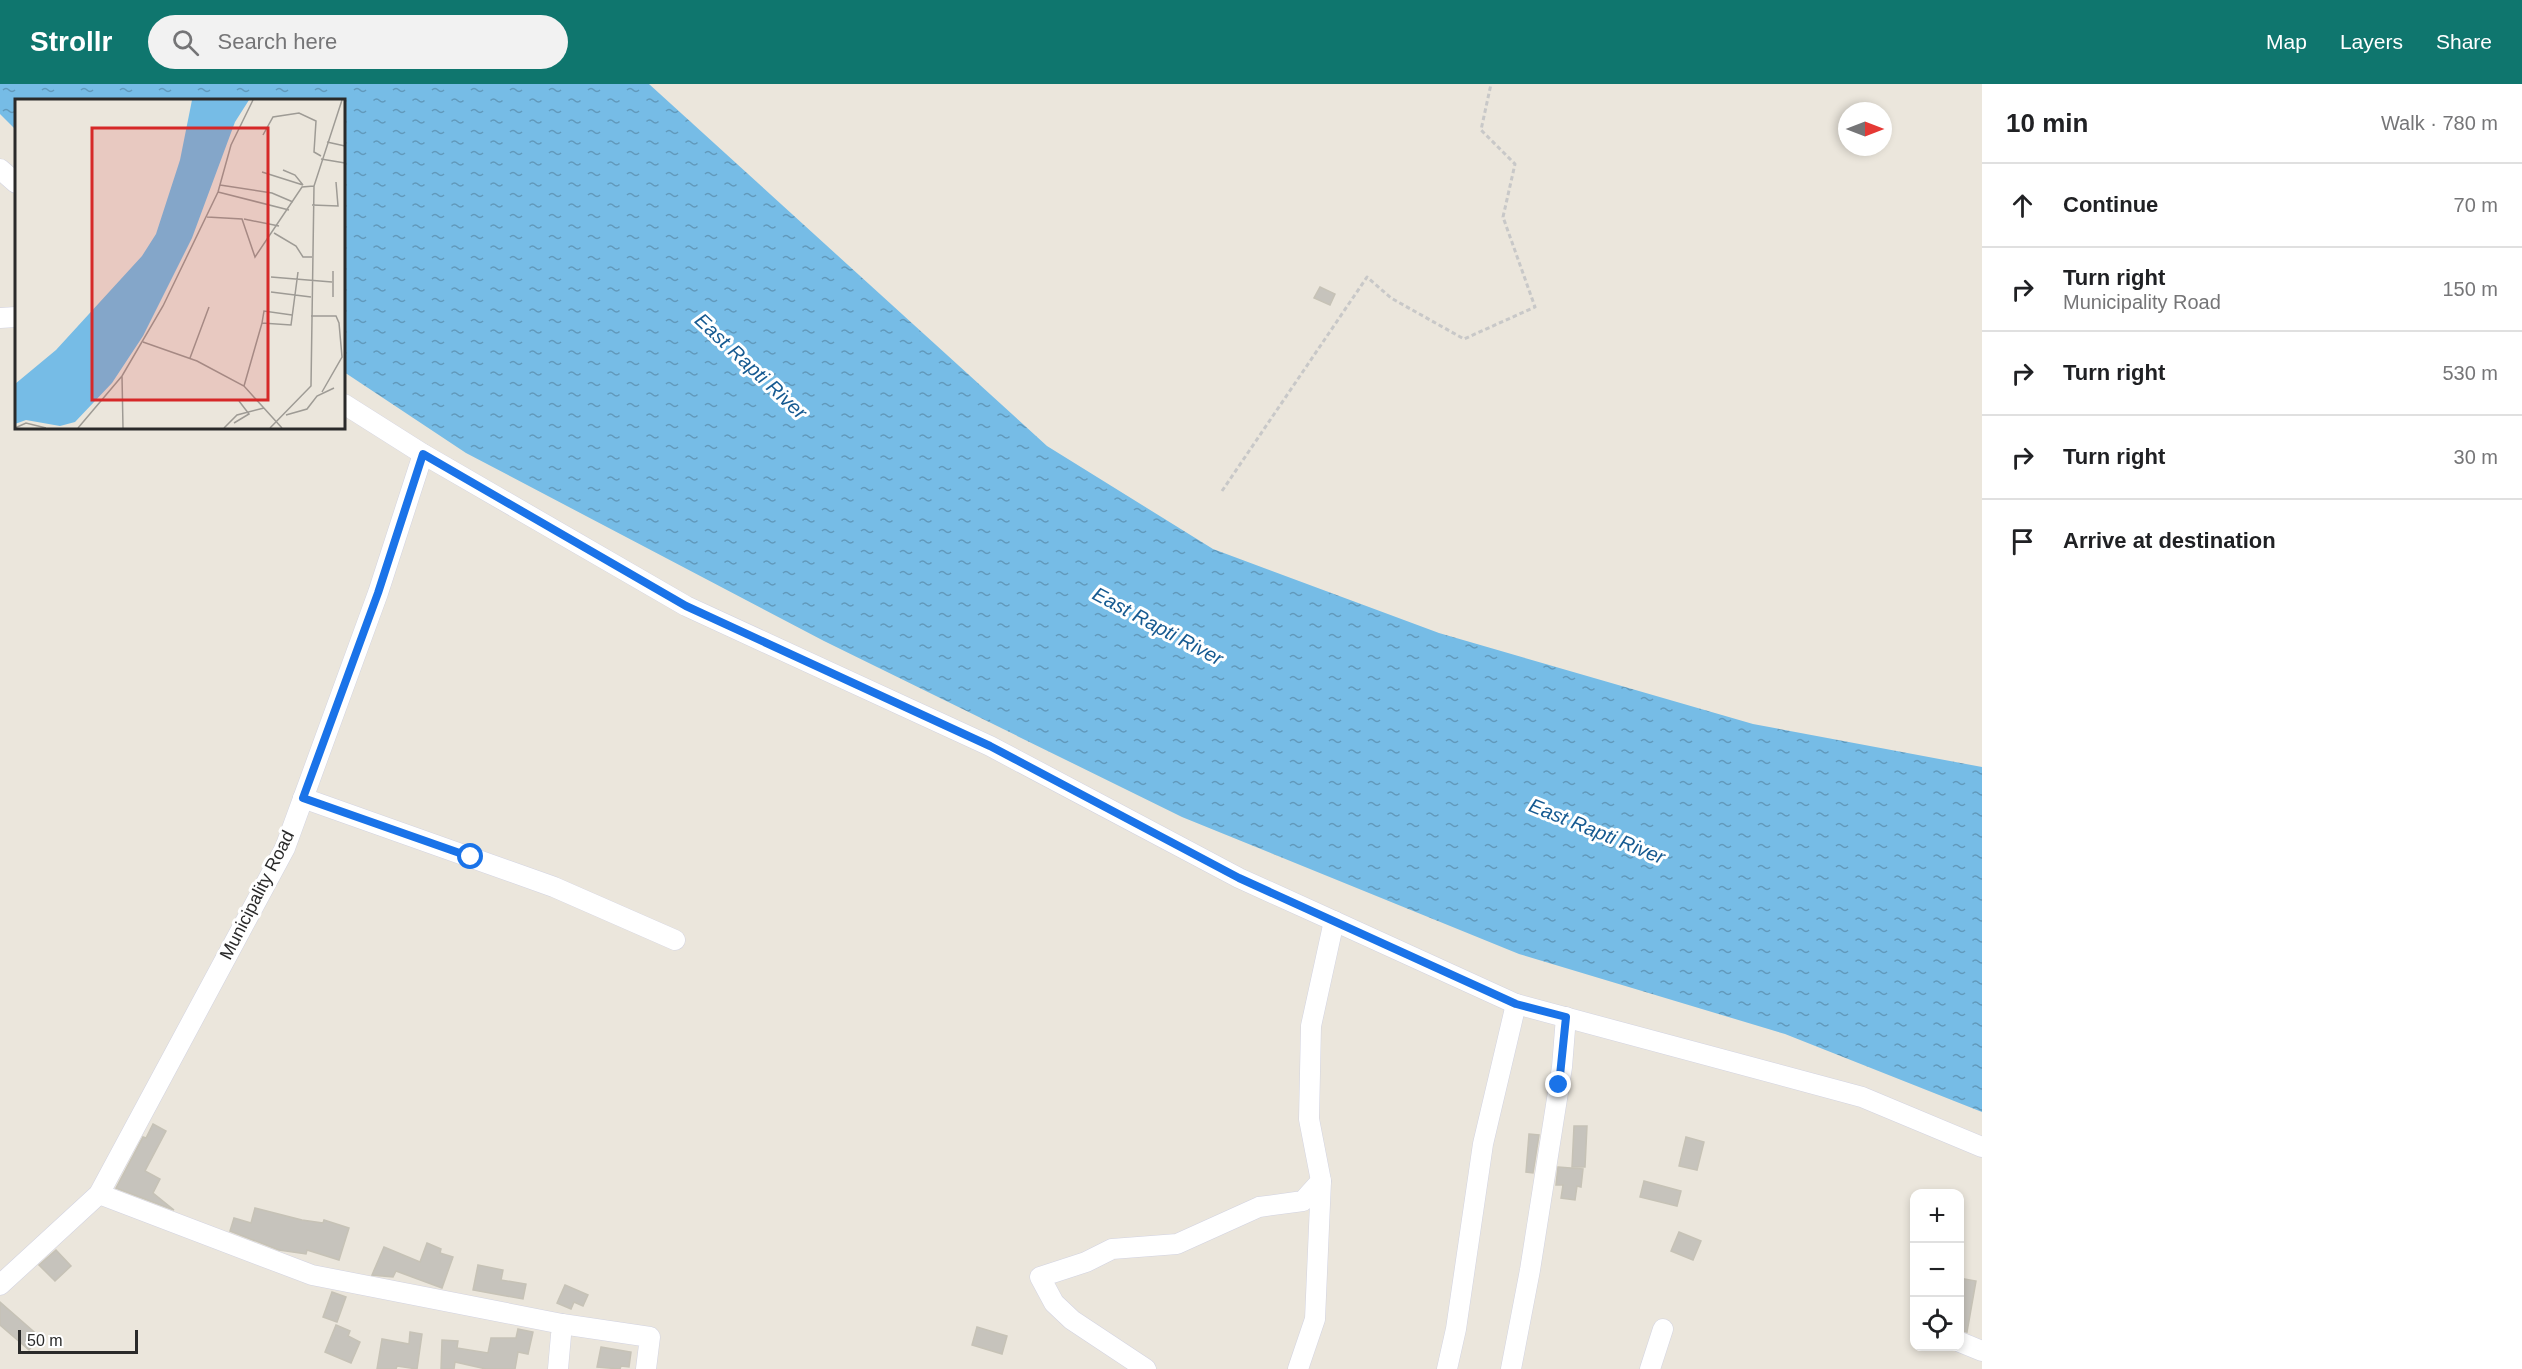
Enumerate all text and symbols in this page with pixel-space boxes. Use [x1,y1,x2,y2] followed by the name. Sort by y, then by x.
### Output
[148,15,568,69] search box
[30,26,112,57] text: Strollr
[169,26,202,59] icon: search
[217,29,337,54] text: Search here
[2266,30,2307,53] text: Map
[2340,30,2403,53] text: Layers
[2436,30,2492,53] text: Share
[15,99,345,429] inset map
[1838,102,1892,156] north arrow
[2006,108,2088,138] text: 10 min
[2381,112,2498,134] text: Walk · 780 m
[2006,189,2039,222] icon: ahead
[2063,192,2158,217] text: Continue
[2454,194,2498,216] text: 70 m
[2063,265,2165,290] text: Turn right
[2006,273,2039,306] icon: right
[2442,278,2498,300] text: 150 m
[2063,291,2221,313] text: Municipality Road
[691,309,812,424] water label: East Rapti River
[2006,357,2039,390] icon: right
[2063,360,2165,385] text: Turn right
[2442,362,2498,384] text: 530 m
[2006,441,2039,474] icon: right
[2063,444,2165,469] text: Turn right
[2454,446,2498,468] text: 30 m
[2006,525,2039,558] icon: arrive
[2063,528,2276,553] text: Arrive at destination
[1089,582,1228,670] water label: East Rapti River
[1526,794,1669,869] water label: East Rapti River
[216,827,298,963] street label: Municipality Road
[457,843,483,869] route start
[1545,1071,1571,1097] route end
[1910,1189,1964,1351] map controls
[1910,1189,1964,1243] button: +
[1910,1243,1964,1297] button: −
[1910,1297,1964,1351] button: locate
[18,1327,138,1354] scale bar
[27,1332,63,1349] text: 50 m

